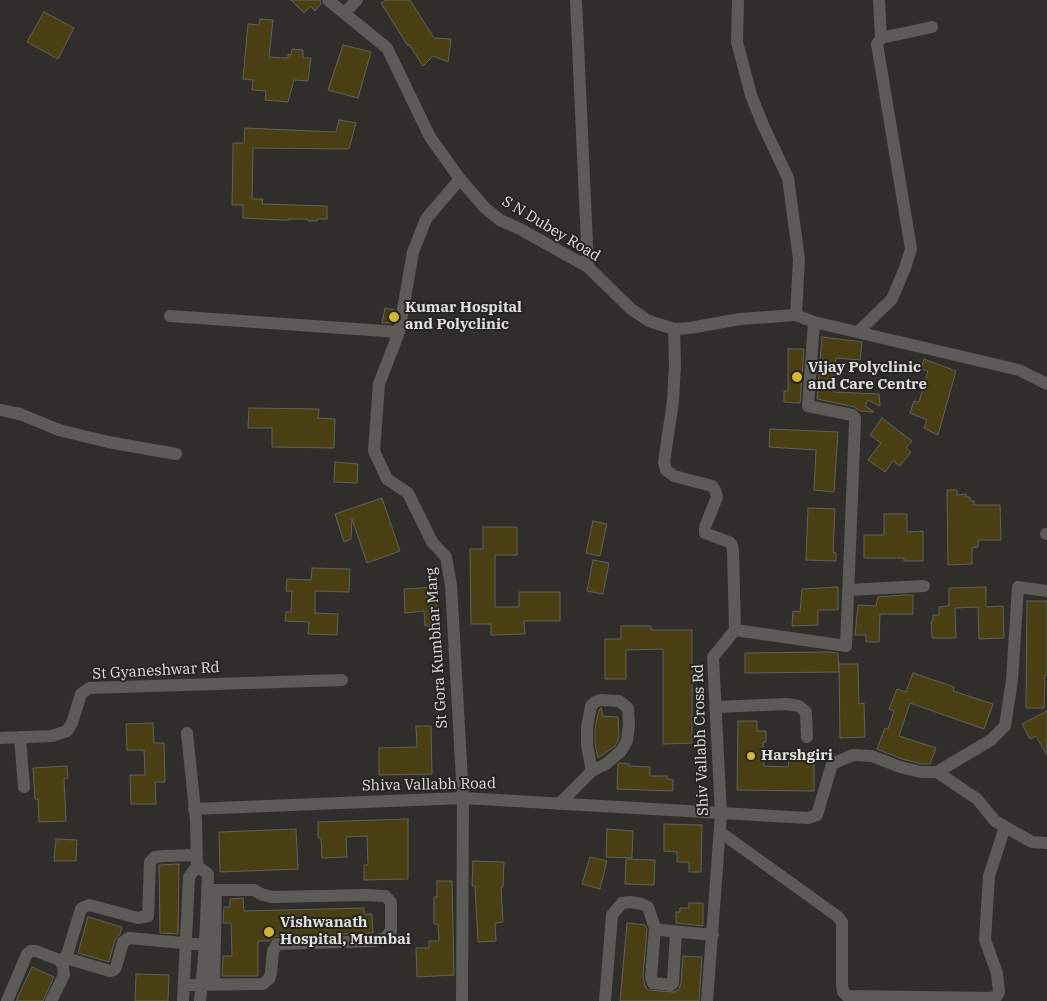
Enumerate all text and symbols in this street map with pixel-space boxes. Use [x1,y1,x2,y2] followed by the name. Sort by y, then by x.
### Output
[499,193,603,265] street label: S N Dubey Road
[405,299,522,334] place label: Kumar Hospital and Polyclinic
[387,310,401,324] marker: Kumar Hospital and Polyclinic
[808,359,927,394] place label: Vijay Polyclinic and Care Centre
[790,370,804,384] marker: Vijay Polyclinic and Care Centre
[422,567,452,729] street label: St Gora Kumbhar Marg
[92,659,220,683] street label: St Gyaneshwar Rd
[689,664,713,816] street label: Shiv Vallabh Cross Rd
[761,747,833,765] place label: Harshgiri
[745,750,757,762] marker: Harshgiri
[362,775,496,795] street label: Shiva Vallabh Road
[280,914,411,949] place label: Vishwanath Hospital, Mumbai
[262,925,276,939] marker: Vishwanath Hospital, Mumbai

